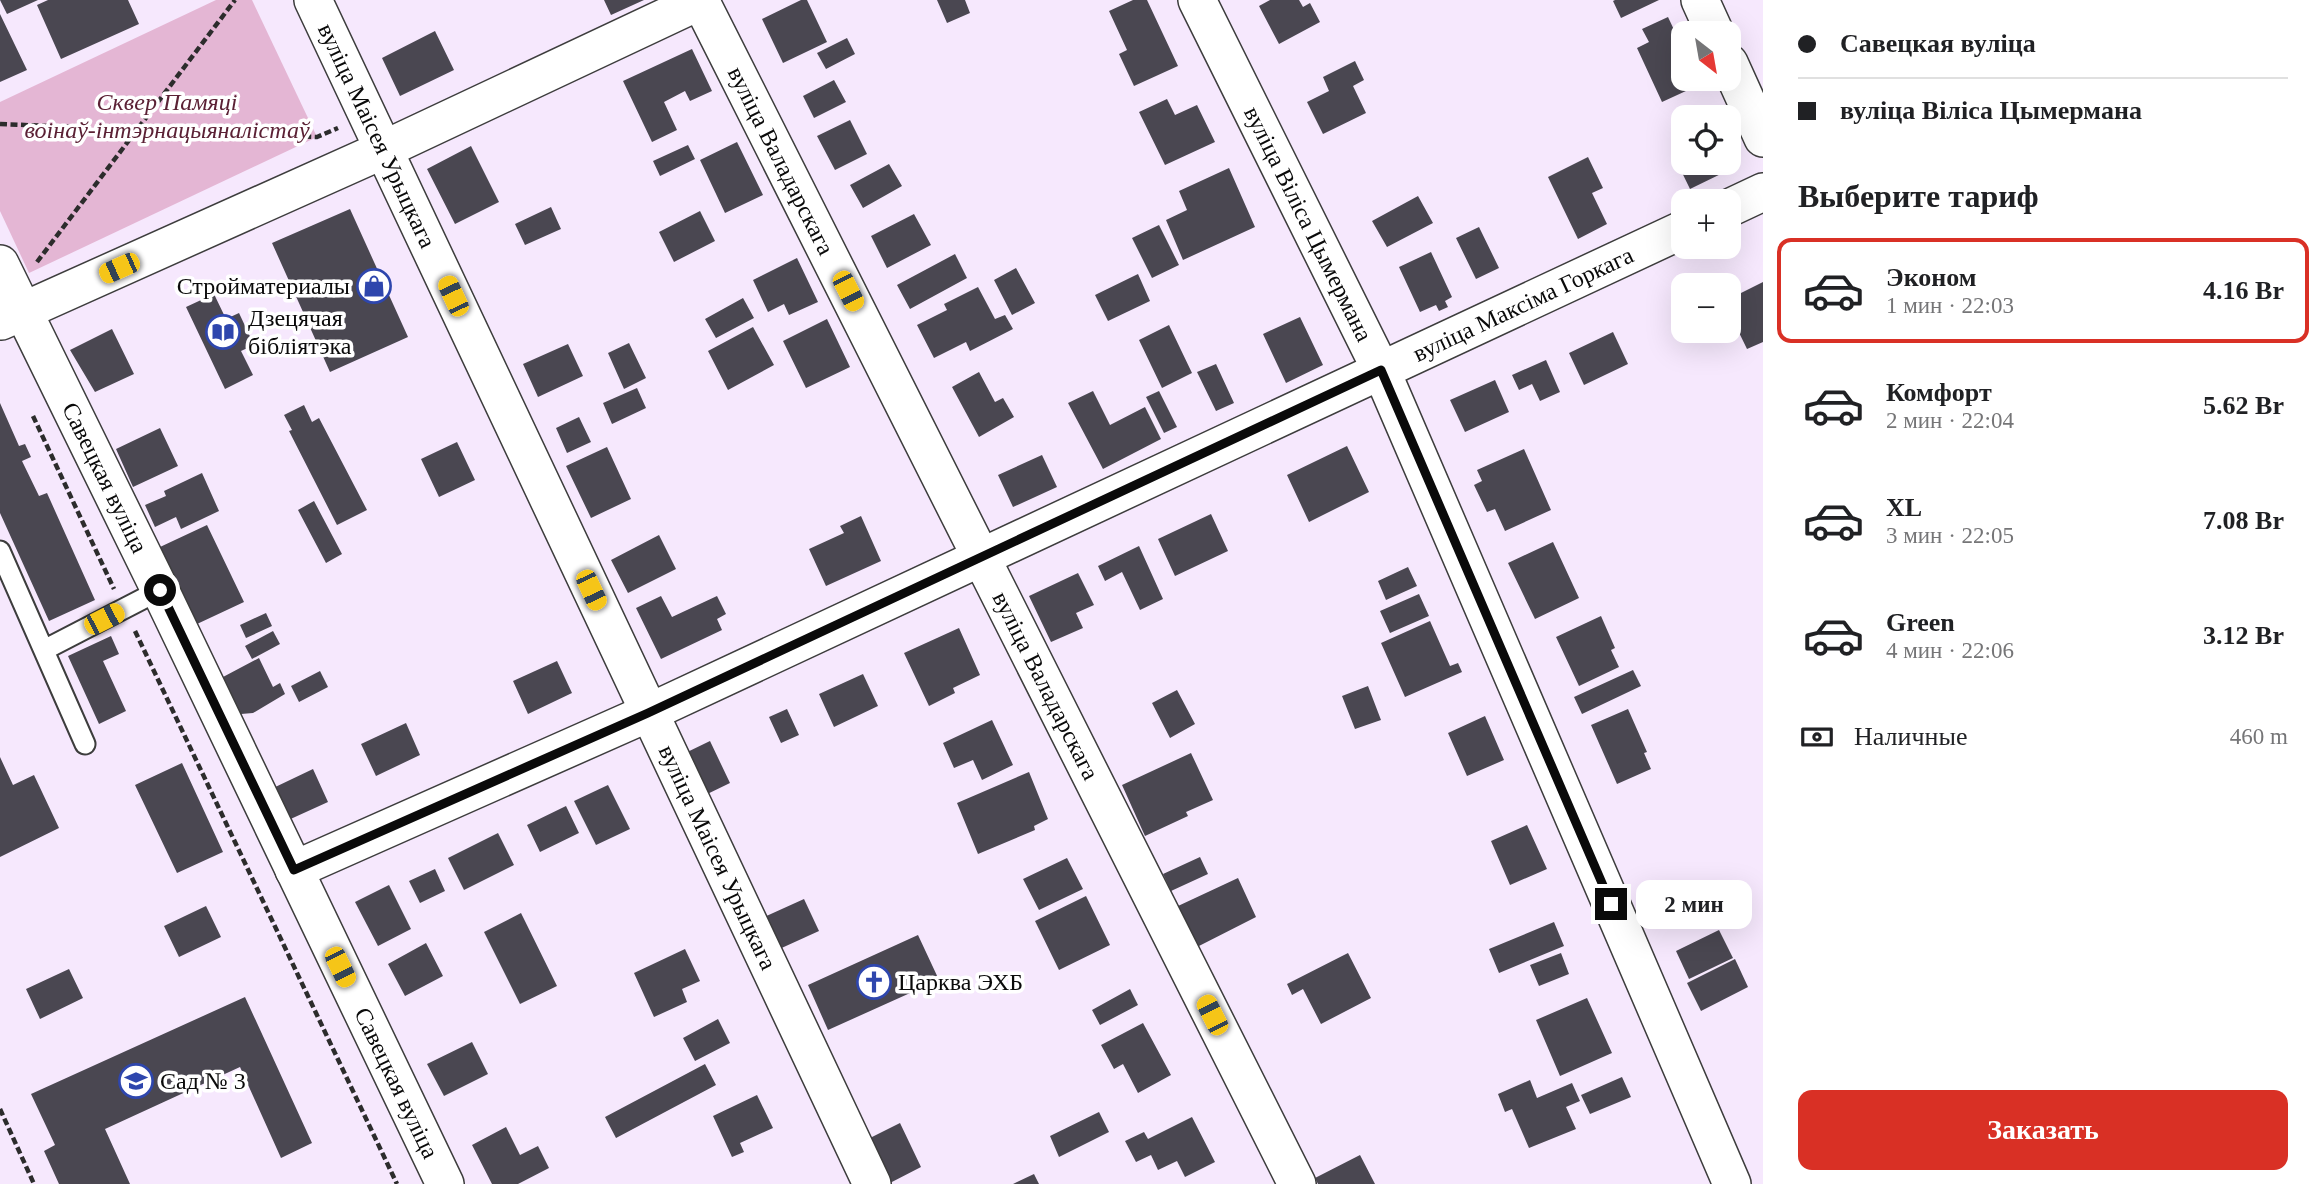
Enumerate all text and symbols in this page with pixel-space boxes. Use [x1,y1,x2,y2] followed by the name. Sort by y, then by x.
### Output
[313,19,441,252] street label: вуліца Маісея Урыцкага
[1671,21,1741,91] north arrow
[1671,21,1741,343] map controls
[1840,29,2036,58] text: Савецкая вуліца
[723,62,839,259] street label: вуліца Валадарскага
[24,89,311,143] park label: Сквер Памяці воінаў-інтэрнацыяналістаў
[1840,96,2142,125] text: вуліца Віліса Цымермана
[1239,102,1378,346] street label: вуліца Віліса Цымермана
[1671,105,1741,175] button: locate
[1798,178,2039,214] text: Выберите тариф
[1671,189,1741,259] button: +
[1409,242,1637,367] street label: вуліца Максіма Горкага
[96,250,143,286] car
[1802,259,1865,322] icon: car
[1886,263,1976,292] text: Эконом
[355,267,393,305] shop icon: Стройматериалы
[830,268,867,314] car
[177,273,350,299] place label: Стройматериалы
[435,273,472,319] car
[1671,273,1741,343] button: −
[2203,276,2284,305] text: 4.16 Br
[1886,293,2014,318] text: 1 мин · 22:03
[248,305,352,359] place label: Дзецячая бібліятэка
[204,313,242,351] library icon: Дзецячая бібліятэка
[1802,374,1865,437] icon: car
[1886,378,1992,407] text: Комфорт
[2203,391,2284,420] text: 5.62 Br
[57,398,153,557] street label: Савецкая вуліца
[1886,408,2014,433] text: 2 мин · 22:04
[1802,489,1865,552] icon: car
[1886,493,1922,522] text: XL
[2203,506,2284,535] text: 7.08 Br
[1886,523,2014,548] text: 3 мин · 22:05
[573,567,610,613] car
[144,574,176,606] route start
[988,587,1104,784] street label: вуліца Валадарскага
[81,600,128,638] car
[1802,604,1865,667] icon: car
[1886,608,1955,637] text: Green
[2203,621,2284,650] text: 3.12 Br
[1886,638,2014,663] text: 4 мин · 22:06
[1798,718,1836,756] icon: cash
[1854,722,1967,751] text: Наличные
[2230,724,2288,749] text: 460 m
[654,741,782,974] street label: вуліца Маісея Урыцкага
[1636,880,1751,928] callout: 2 мин
[1595,888,1627,920] route end
[1664,892,1724,917] text: 2 мин
[322,944,359,990] car
[855,963,893,1001] church icon: Царква ЭХБ
[898,969,1023,995] place label: Царква ЭХБ
[1194,992,1231,1038] car
[349,1003,444,1163] street label: Савецкая вуліца
[117,1062,155,1100] school or university icon: Сад № 3
[160,1068,246,1094] place label: Сад № 3
[1798,1090,2288,1170] button: Заказать

